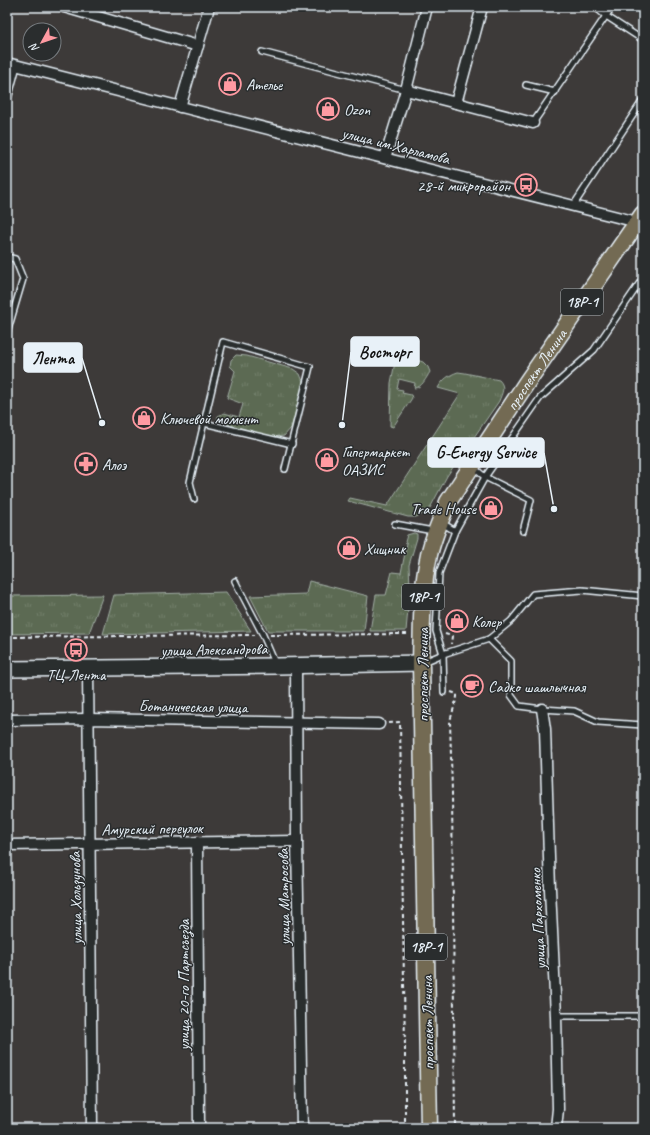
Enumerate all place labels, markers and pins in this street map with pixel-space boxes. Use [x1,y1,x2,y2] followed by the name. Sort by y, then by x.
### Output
[217,71,243,97] shop icon: Ателье
[246,75,284,95] place label: Ателье
[315,96,341,122] shop icon: Ozon
[344,100,371,120] place label: Ozon
[513,172,539,198] bus stop icon: 28-й микрорайон
[417,176,511,196] place label: 28-й микрорайон
[351,337,419,366] callout: Восторг
[24,343,82,372] callout: Лента
[131,405,157,431] shop icon: Ключевой момент
[160,409,259,429] place label: Ключевой момент
[428,438,544,467] callout: G-Energy Service
[342,442,411,480] place label: Гипермаркет ОАЗИС
[314,447,340,473] shop icon: Гипермаркет ОАЗИС
[73,451,99,477] pharmacy icon: Алоэ
[102,455,127,475] place label: Алоэ
[478,495,504,521] shop icon: Trade House
[411,499,478,519] place label: Trade House
[336,535,362,561] shop icon: Хищник
[364,539,407,559] place label: Хищник
[444,608,470,634] shop icon: Колер
[472,612,502,632] place label: Колер
[63,637,89,663] bus stop icon: ТЦ Лента
[46,665,107,685] place label: ТЦ Лента
[459,673,485,699] cafe icon: Садко шашлычная
[488,677,586,697] place label: Садко шашлычная

